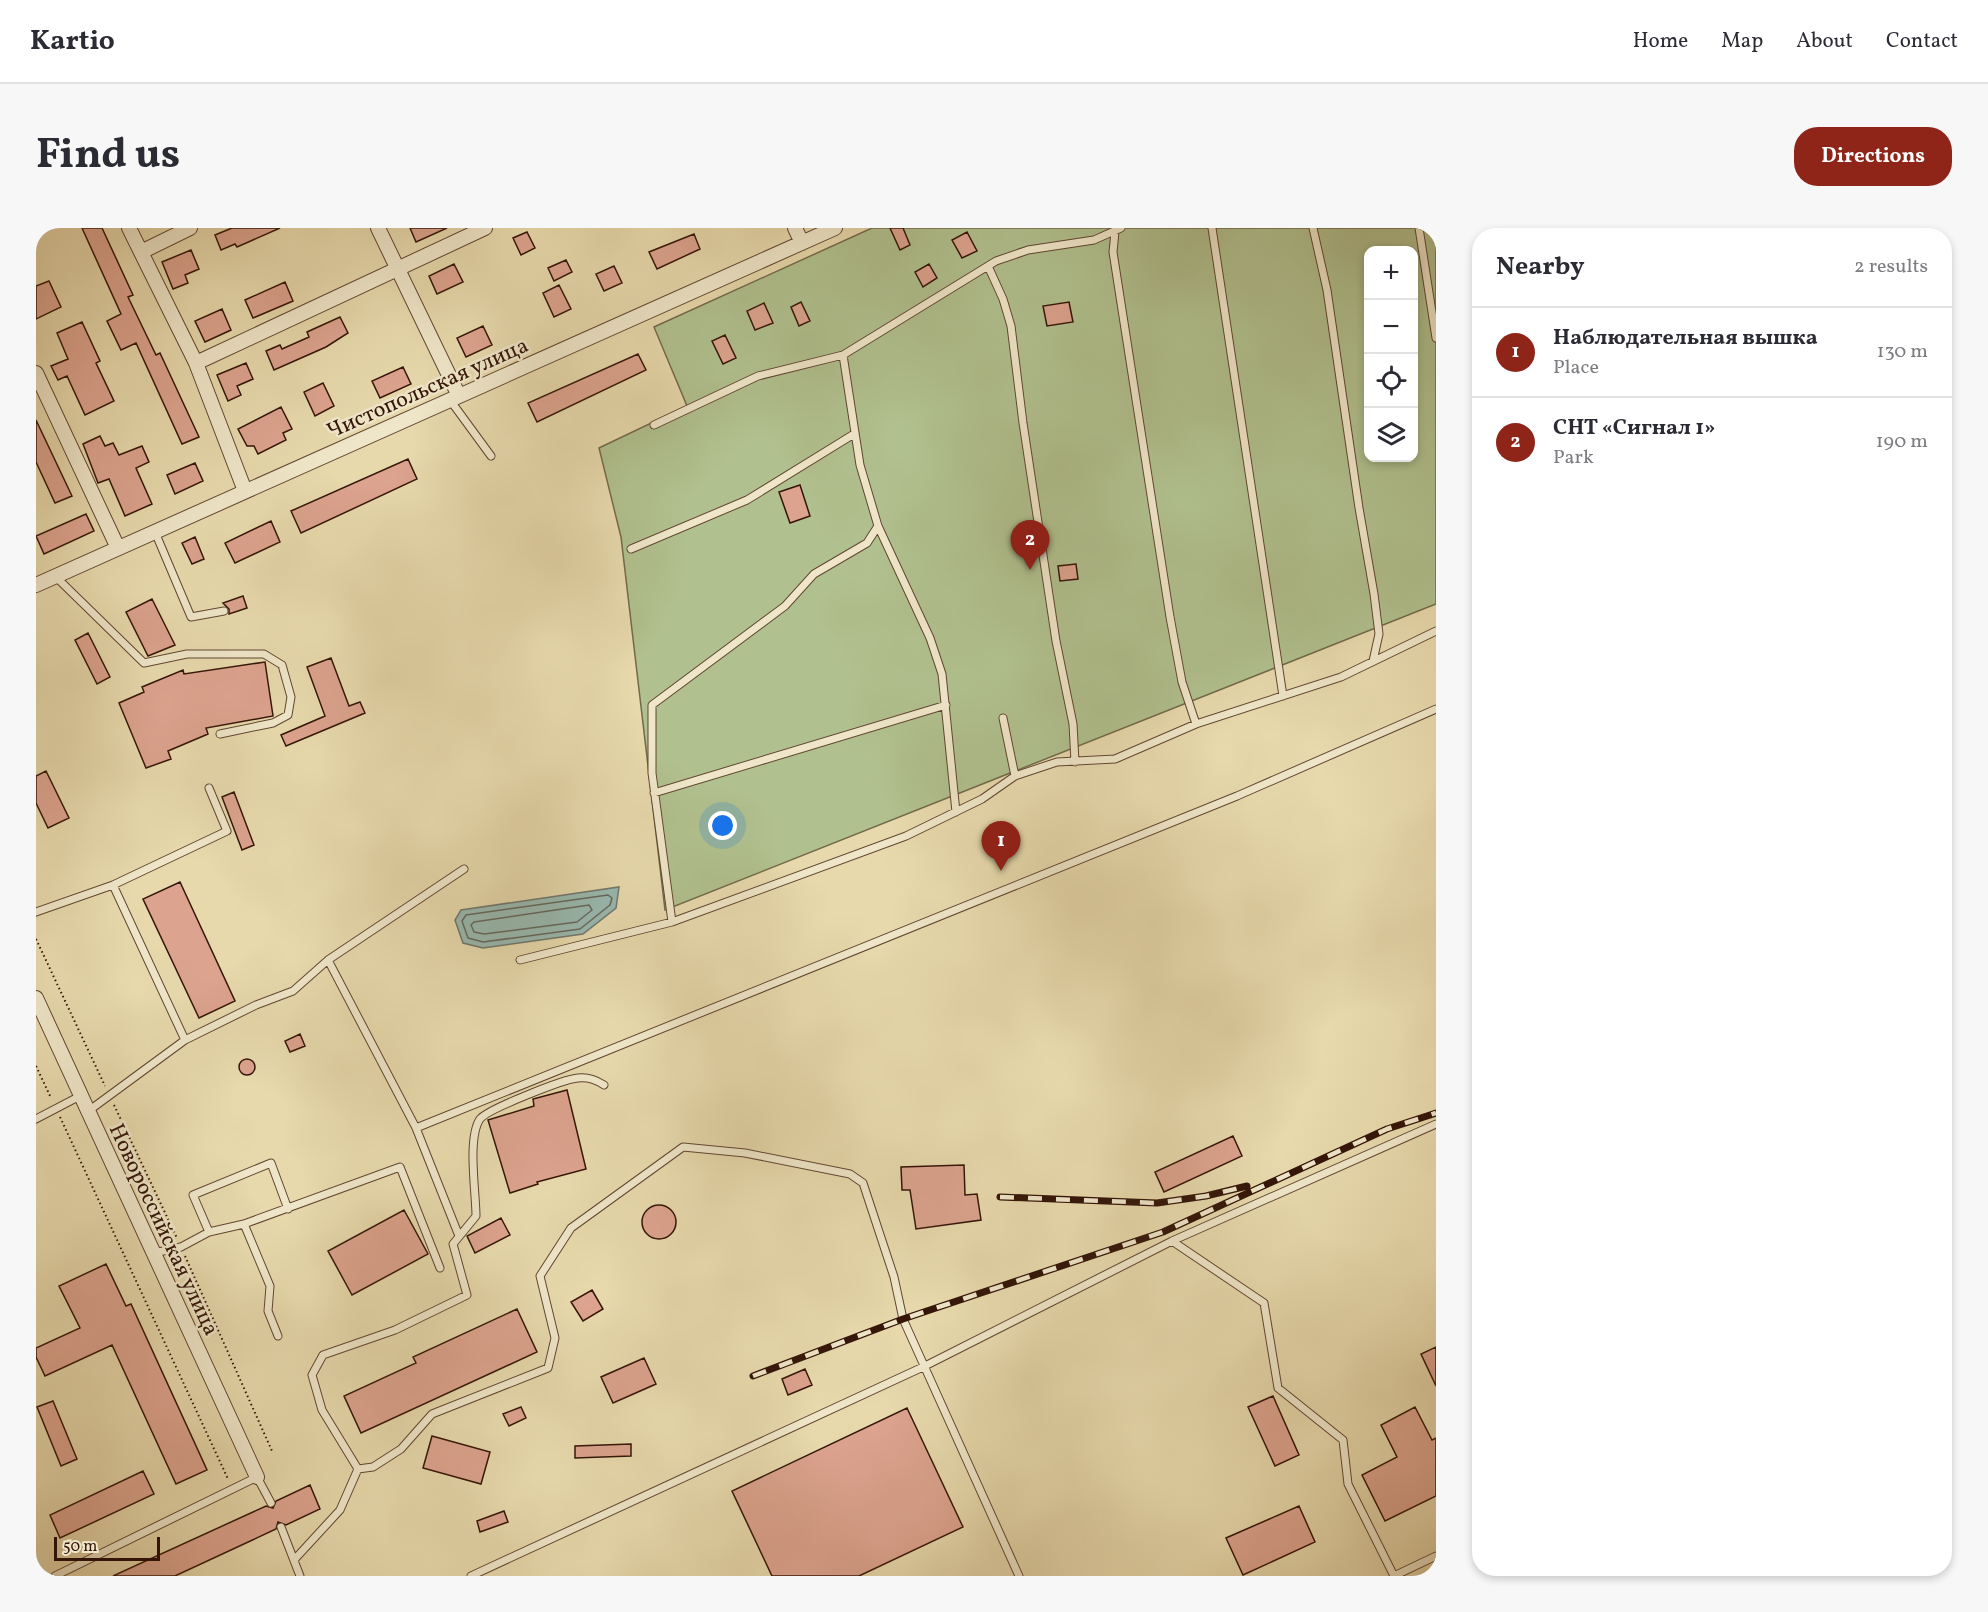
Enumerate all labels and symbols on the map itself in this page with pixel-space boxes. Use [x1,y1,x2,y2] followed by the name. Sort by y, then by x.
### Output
[322,331,534,448] street label: Чистопольская улица
[1010,520,1050,570] pin: 2
[708,811,737,840] your location
[982,822,1020,871] pin: 1
[100,1119,226,1341] street label: Новороссийская улица
[54,1534,160,1562] scale bar

